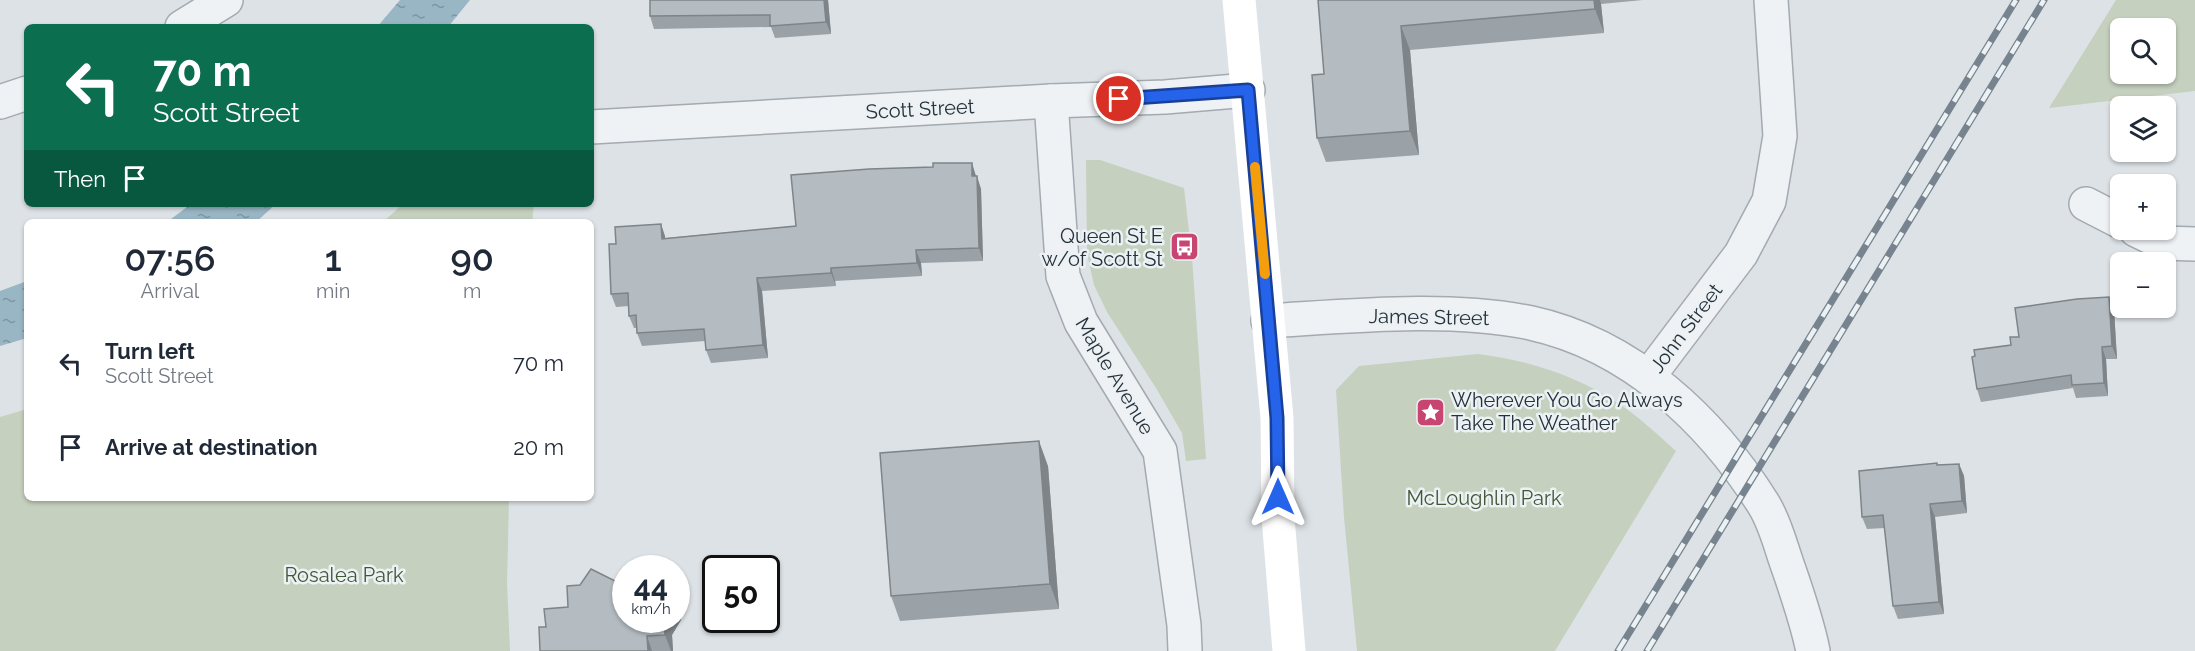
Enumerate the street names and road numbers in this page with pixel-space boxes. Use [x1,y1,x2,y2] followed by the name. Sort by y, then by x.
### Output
[865,94,975,124] street label: Scott Street
[1645,279,1727,377] street label: John Street
[1368,304,1490,330] street label: James Street
[1071,313,1160,439] street label: Maple Avenue

